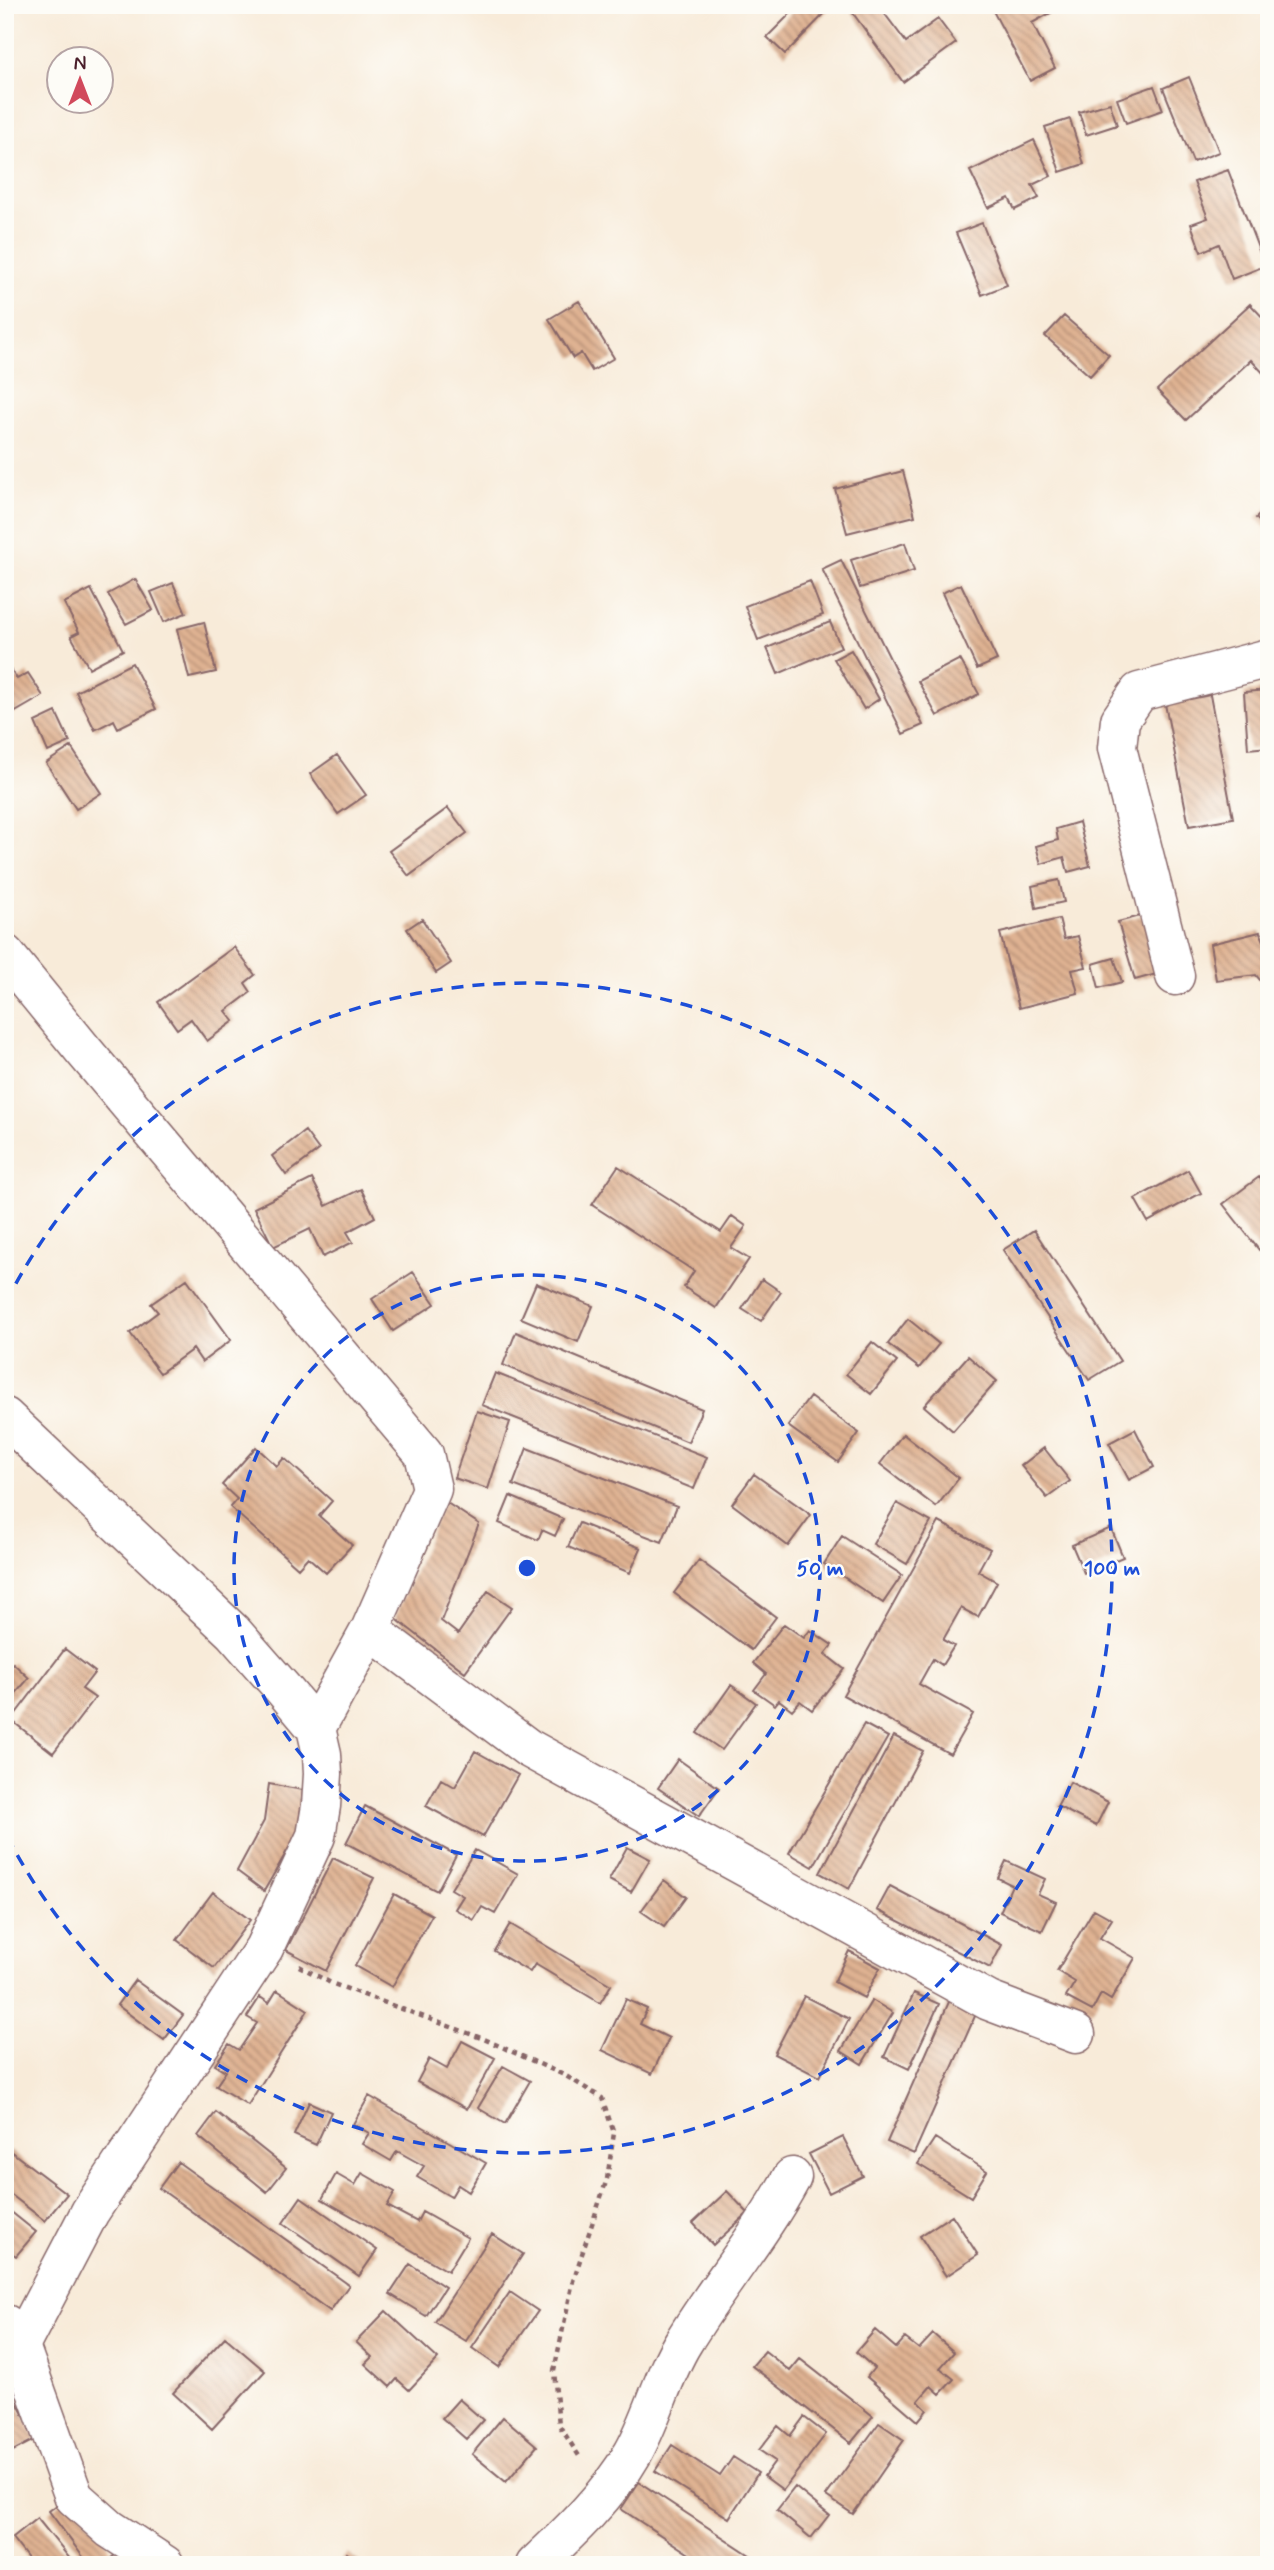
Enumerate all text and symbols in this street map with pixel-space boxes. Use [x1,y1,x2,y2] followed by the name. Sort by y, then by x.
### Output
[46,46,116,116] north arrow
[74,52,86,77] text: N
[797,1555,844,1583] text: 50 m
[1084,1555,1140,1583] text: 100 m
[515,1556,539,1580] centre of rings

